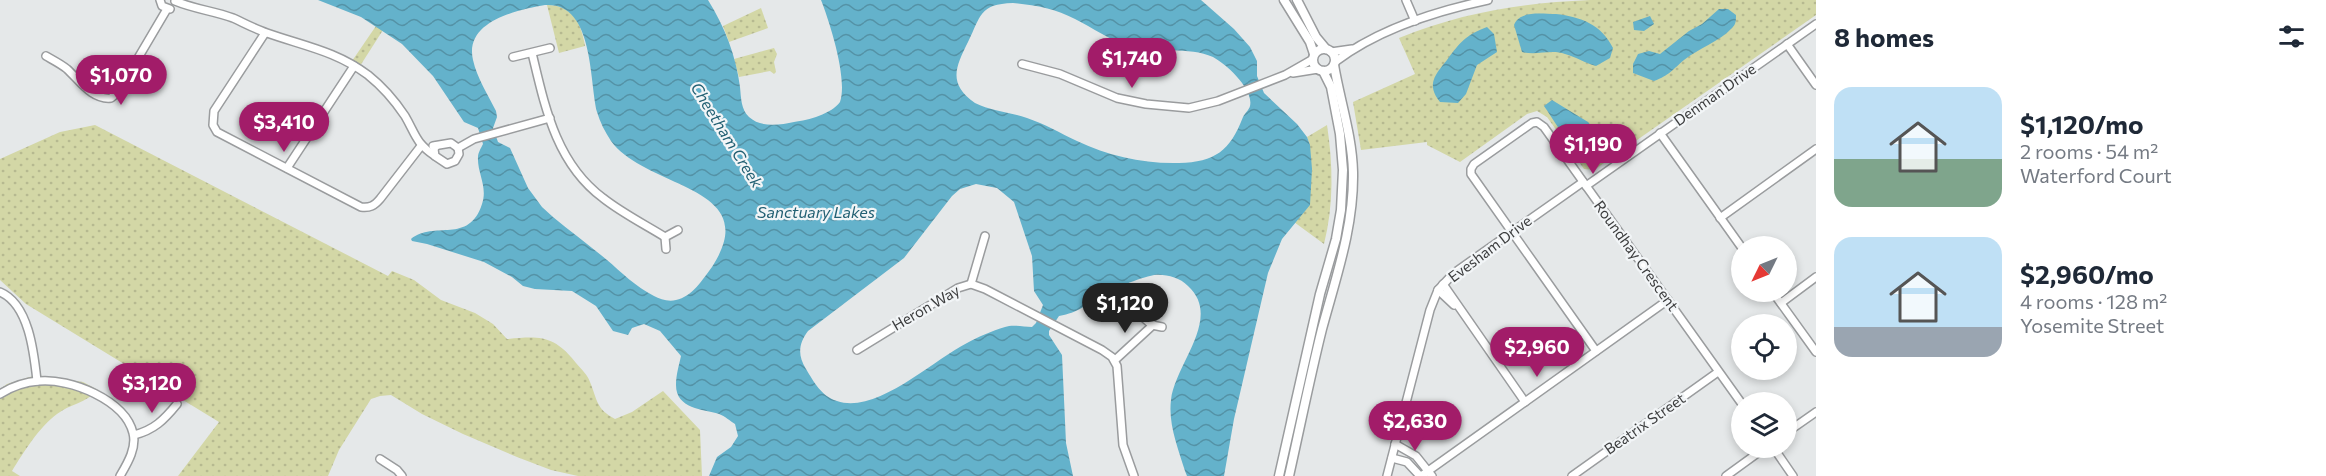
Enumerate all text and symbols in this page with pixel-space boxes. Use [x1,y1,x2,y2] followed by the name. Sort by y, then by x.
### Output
[2275,20,2308,53] icon: filters
[1834,21,1934,52] text: 8 homes
[1083,38,1181,89] pin: $1,740
[1102,45,1162,69] text: $1,740
[72,55,170,106] pin: $1,070
[1670,59,1759,129] street label: Denman Drive
[90,62,152,86] text: $1,070
[687,79,768,191] water label: Cheetham Creek
[235,102,333,153] pin: $3,410
[2020,108,2144,139] text: $1,120/mo
[253,109,315,133] text: $3,410
[1882,111,1954,183] icon: home
[1544,124,1642,175] pin: $1,190
[1564,131,1622,155] text: $1,190
[2020,139,2158,163] text: 2 rooms · 54 m²
[2020,163,2172,187] text: Waterford Court
[1591,197,1683,314] street label: Roundhay Crescent
[757,202,875,221] water label: Sanctuary Lakes
[1444,211,1535,285] street label: Evesham Drive
[1731,236,1797,302] north arrow
[1731,236,1797,458] map controls
[2020,258,2154,289] text: $2,960/mo
[1882,261,1954,333] icon: home
[888,280,963,334] street label: Heron Way
[1076,283,1174,334] pin: $1,120
[2020,289,2167,313] text: 4 rooms · 128 m²
[1096,290,1154,314] text: $1,120
[2020,313,2164,337] text: Yosemite Street
[1731,314,1797,380] button: locate
[1488,327,1586,378] pin: $2,960
[1504,334,1570,358] text: $2,960
[103,363,201,414] pin: $3,120
[122,370,182,394] text: $3,120
[1600,389,1688,458] street label: Beatrix Street
[1731,392,1797,458] button: layers
[1366,401,1464,452] pin: $2,630
[1383,408,1447,432] text: $2,630

